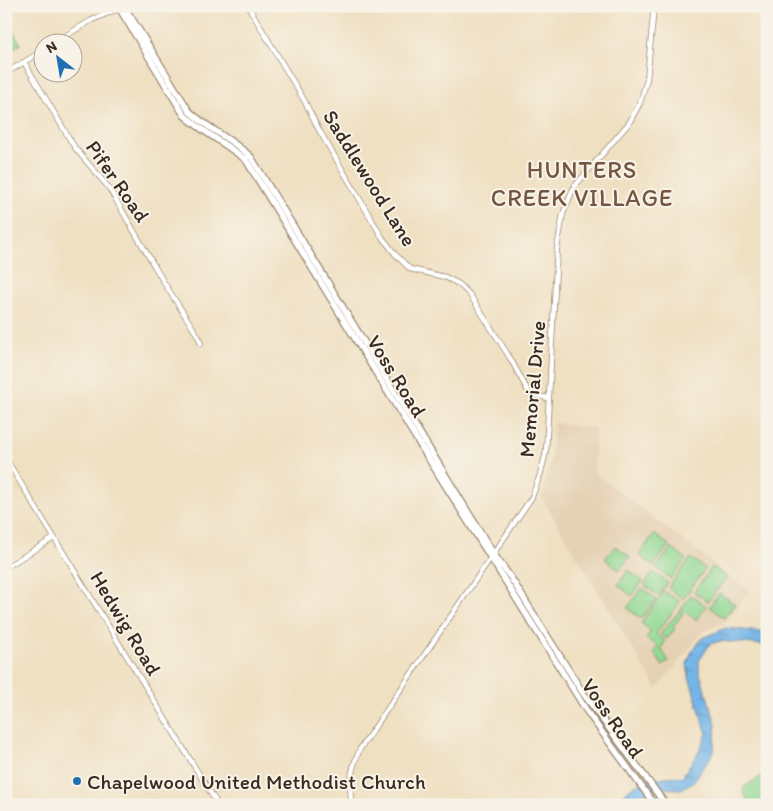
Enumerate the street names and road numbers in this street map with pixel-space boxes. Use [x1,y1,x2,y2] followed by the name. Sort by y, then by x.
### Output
[318,105,422,251] street label: Saddlewood Lane
[81,135,156,227] street label: Pifer Road
[514,320,550,458] street label: Memorial Drive
[362,330,432,422] street label: Voss Road
[85,566,167,680] street label: Hedwig Road
[576,673,650,763] street label: Voss Road

